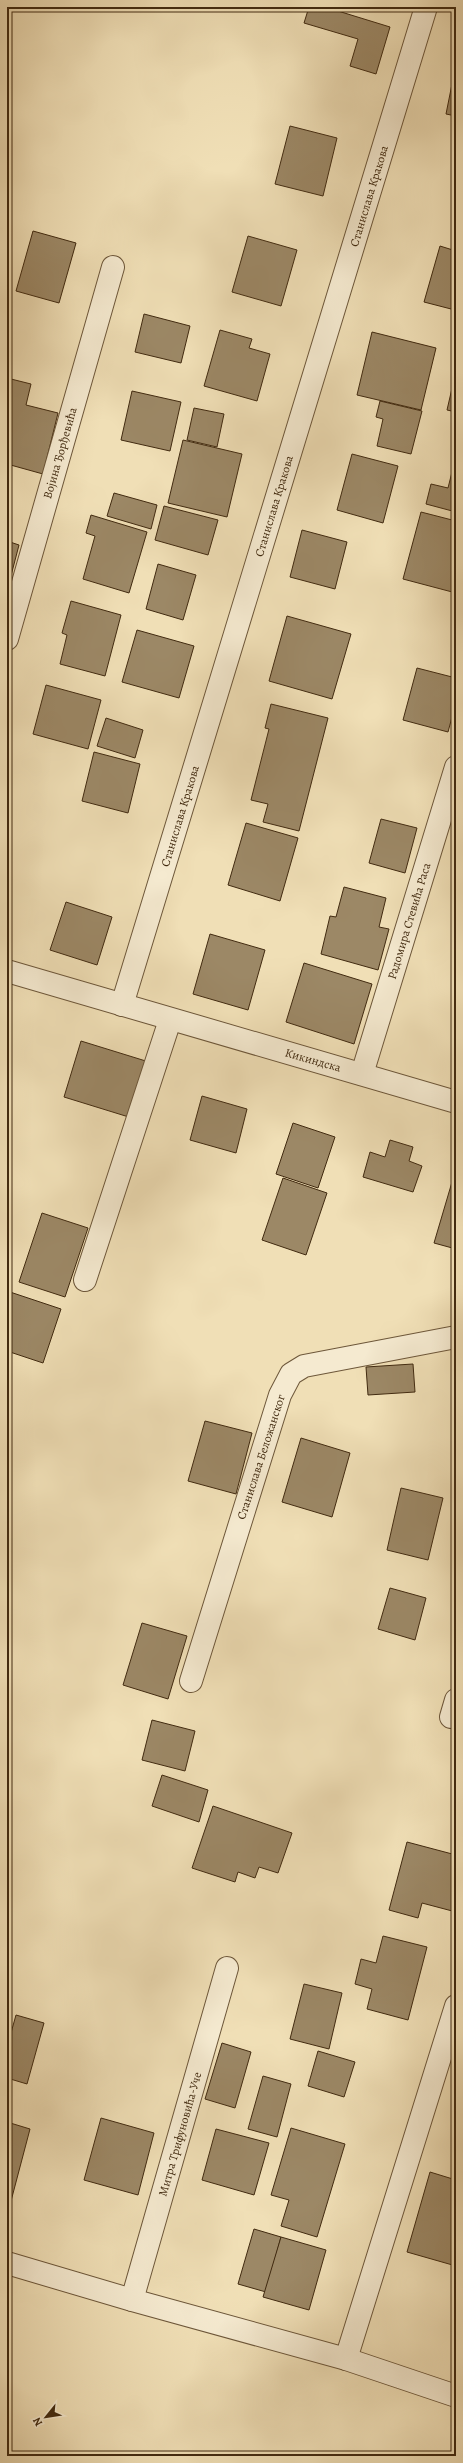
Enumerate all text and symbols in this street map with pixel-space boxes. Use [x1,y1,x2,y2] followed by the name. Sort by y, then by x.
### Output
[346,143,392,249] street label: Станислава Кракова
[39,405,81,501] street label: Војина Ђорђевића
[251,453,297,559] street label: Станислава Кракова
[157,763,203,869] street label: Станислава Кракова
[384,860,434,981] street label: Радомира Стевића Раса
[283,1044,343,1076] street label: Кикиндска
[233,1392,289,1522] street label: Станислава Беложанског
[155,2070,205,2198] street label: Митра Трифуновића-Уче
[26,2397,66,2437] north arrow
[29,2415,46,2429] text: N

